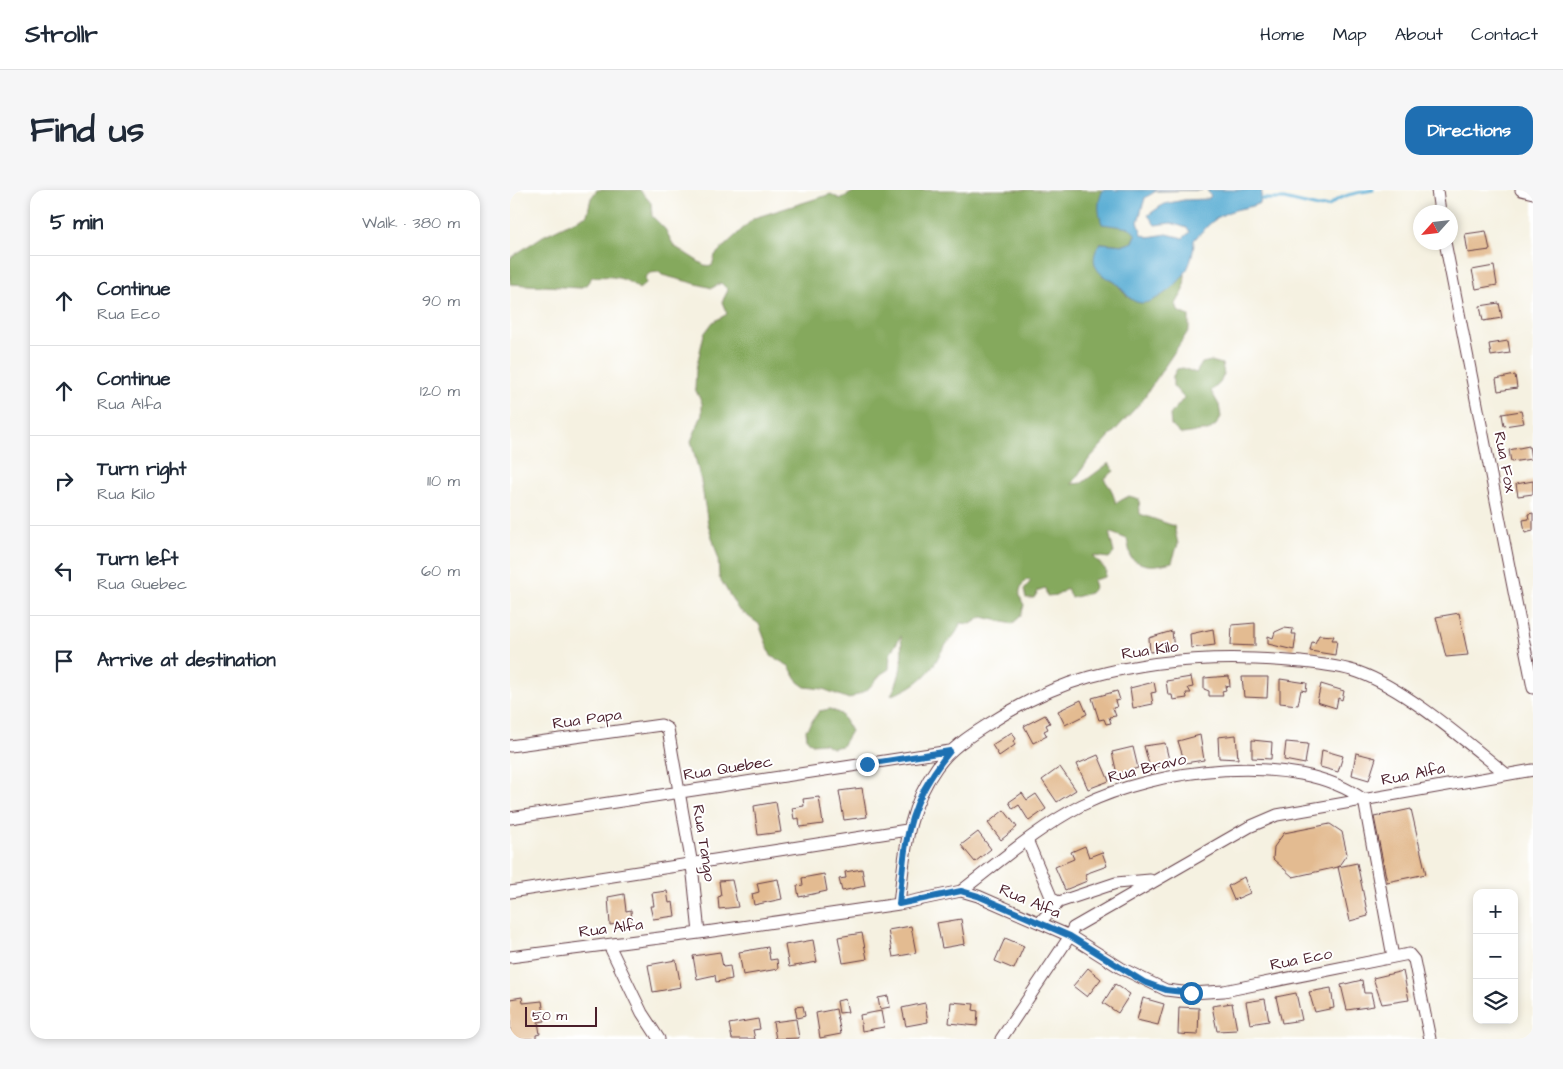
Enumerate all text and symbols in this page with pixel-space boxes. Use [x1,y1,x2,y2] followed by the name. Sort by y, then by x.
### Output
[25,18,98,52] text: Strollr
[1260,22,1305,47] text: Home
[1333,22,1367,47] text: Map
[1395,22,1443,47] text: About
[1471,22,1538,47] text: Contact
[30,106,144,155] text: Find us
[1405,106,1533,155] button: Directions
[1413,205,1458,250] north arrow
[50,208,103,237] text: 5 min
[362,212,460,234] text: Walk · 380 m
[97,276,171,303] text: Continue
[50,287,78,315] icon: ahead
[422,290,460,312] text: 90 m
[97,303,160,325] text: Rua Eco
[97,366,171,393] text: Continue
[50,377,78,405] icon: ahead
[420,380,460,402] text: 120 m
[97,393,161,415] text: Rua Alfa
[1488,430,1522,495] street label: Rua Fox
[97,456,186,483] text: Turn right
[50,467,78,495] icon: right
[427,470,460,492] text: 110 m
[97,483,155,505] text: Rua Kilo
[97,546,178,573] text: Turn left
[50,557,78,585] icon: left
[421,560,460,582] text: 60 m
[97,573,187,595] text: Rua Quebec
[1120,635,1180,665] street label: Rua Kilo
[50,647,78,675] icon: arrive
[97,647,276,674] text: Arrive at destination
[551,703,623,735] street label: Rua Papa
[1106,748,1188,788] street label: Rua Bravo
[682,750,774,786] street label: Rua Quebec
[856,753,879,776] route end
[1379,757,1447,791] street label: Rua Alfa
[686,803,721,883] street label: Rua Tango
[996,878,1064,924] street label: Rua Alfa
[1473,889,1518,1024] map controls
[1473,889,1518,934] button: +
[578,913,644,943] street label: Rua Alfa
[1473,934,1518,979] button: −
[1268,942,1334,976] street label: Rua Eco
[1473,979,1518,1024] button: layers
[1180,982,1203,1005] route start
[525,1004,598,1027] scale bar
[532,1006,567,1026] text: 50 m

